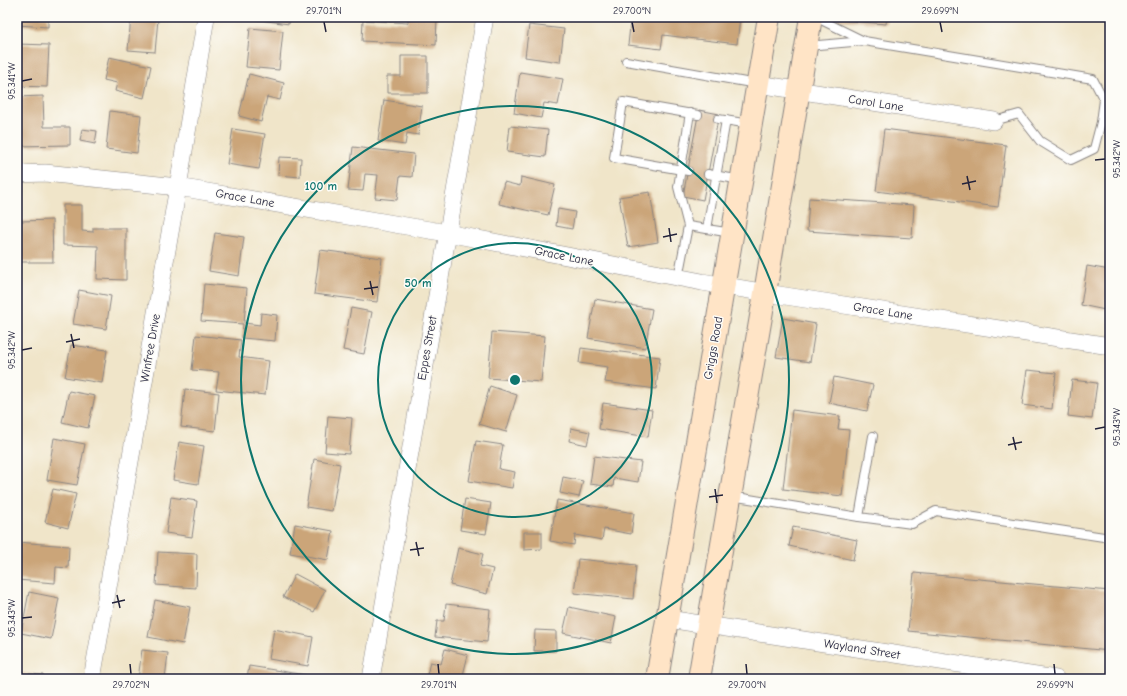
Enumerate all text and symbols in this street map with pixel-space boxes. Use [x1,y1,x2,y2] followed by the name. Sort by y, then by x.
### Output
[306,5,342,17] text: 29.701°N
[613,5,651,17] text: 29.700°N
[921,5,959,17] text: 29.699°N
[6,62,18,100] text: 95.341°W
[847,92,905,114] street label: Carol Lane
[1111,139,1123,178] text: 95.342°W
[305,179,337,193] text: 100 m
[214,186,276,210] street label: Grace Lane
[533,243,595,269] street label: Grace Lane
[404,276,432,290] text: 50 m
[852,299,914,323] street label: Grace Lane
[137,313,163,383] street label: Winfree Drive
[414,314,440,381] street label: Eppes Street
[701,315,725,381] street label: Griggs Road
[6,330,18,369] text: 95.342°W
[508,373,522,387] centre of rings
[1111,407,1123,446] text: 95.343°W
[6,598,18,637] text: 95.343°W
[823,636,902,662] street label: Wayland Street
[112,679,150,691] text: 29.702°N
[421,679,457,691] text: 29.701°N
[728,679,766,691] text: 29.700°N
[1036,679,1074,691] text: 29.699°N

